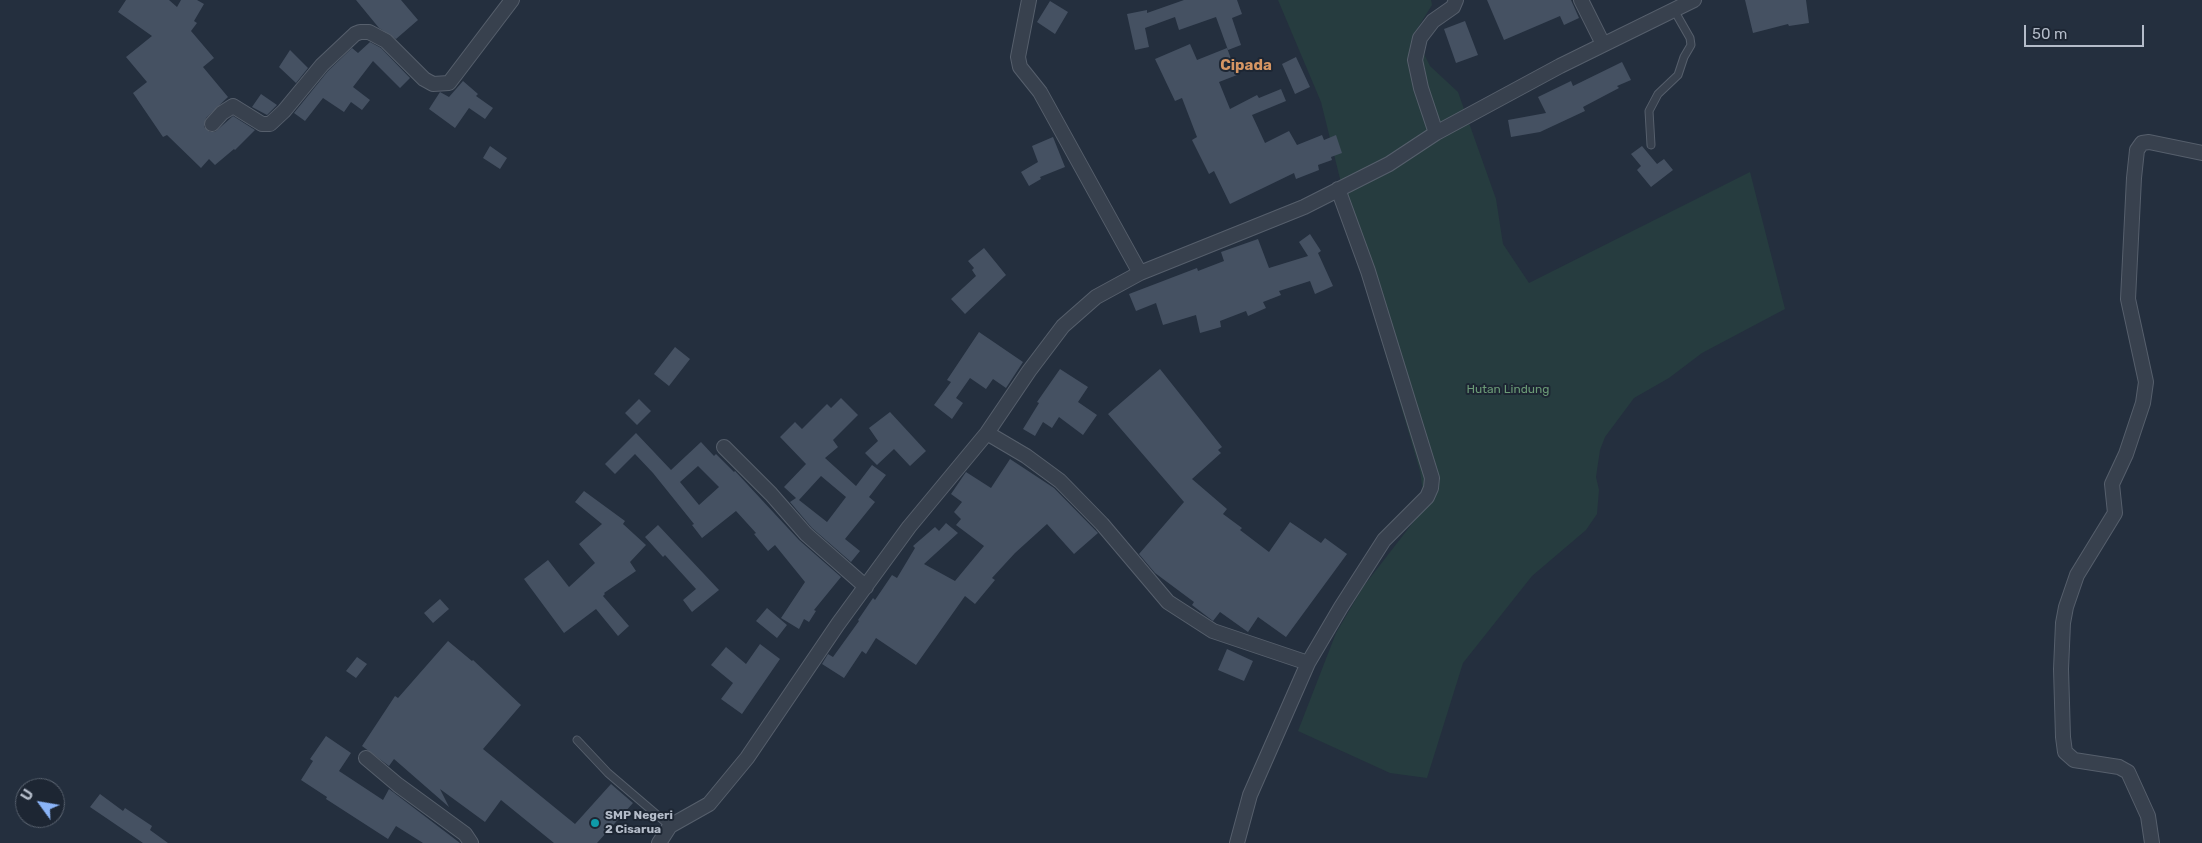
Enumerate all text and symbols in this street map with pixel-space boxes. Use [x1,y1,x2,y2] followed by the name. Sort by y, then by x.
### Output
[2027,15,2147,47] scale bar
[2032,25,2067,43] text: 50 m
[1220,57,1272,75] district label: Cipada
[1466,383,1550,397] park label: Hutan Lindung
[15,778,65,828] north arrow
[18,787,38,804] text: U
[605,809,673,837] place label: SMP Negeri 2 Cisarua
[589,817,601,829] marker: SMP Negeri 2 Cisarua

